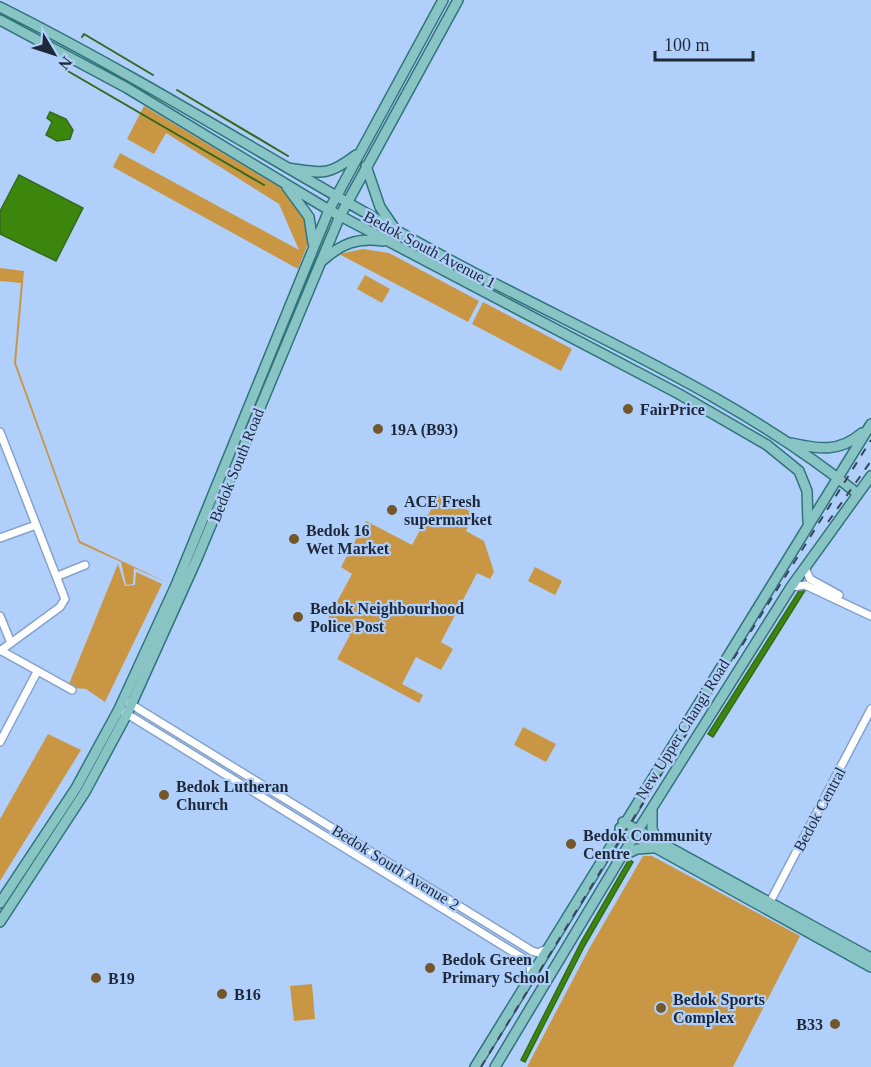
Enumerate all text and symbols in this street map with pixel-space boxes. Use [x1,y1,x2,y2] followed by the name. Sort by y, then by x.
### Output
[24,24,84,84] north arrow
[655,24,752,62] scale bar
[664,35,710,55] text: 100 m
[55,53,76,73] text: N
[361,207,499,291] street label: Bedok South Avenue 1
[640,401,705,418] place label: FairPrice
[621,402,635,416] marker: FairPrice
[206,406,267,524] street label: Bedok South Road
[390,421,458,439] place label: 19A (B93)
[371,422,385,436] marker: 19A (B93)
[404,493,493,529] place label: ACE Fresh supermarket
[385,503,399,517] marker: ACE Fresh supermarket
[306,522,390,557] place label: Bedok 16 Wet Market
[287,532,301,546] marker: Bedok 16 Wet Market
[310,600,464,635] place label: Bedok Neighbourhood Police Post
[291,610,305,624] marker: Bedok Neighbourhood Police Post
[632,656,733,803] street label: New Upper Changi Road
[790,764,849,854] street label: Bedok Central
[176,778,289,813] place label: Bedok Lutheran Church
[157,788,171,802] marker: Bedok Lutheran Church
[329,821,462,914] street label: Bedok South Avenue 2
[583,827,712,862] place label: Bedok Community Centre
[564,837,578,851] marker: Bedok Community Centre
[442,951,550,987] place label: Bedok Green Primary School
[423,961,437,975] marker: Bedok Green Primary School
[108,970,135,987] place label: B19
[89,971,103,985] marker: B19
[234,986,261,1003] place label: B16
[215,987,229,1001] marker: B16
[673,991,765,1027] place label: Bedok Sports Complex
[654,1001,668,1015] marker: Bedok Sports Complex
[796,1016,823,1033] place label: B33
[828,1017,842,1031] marker: B33

